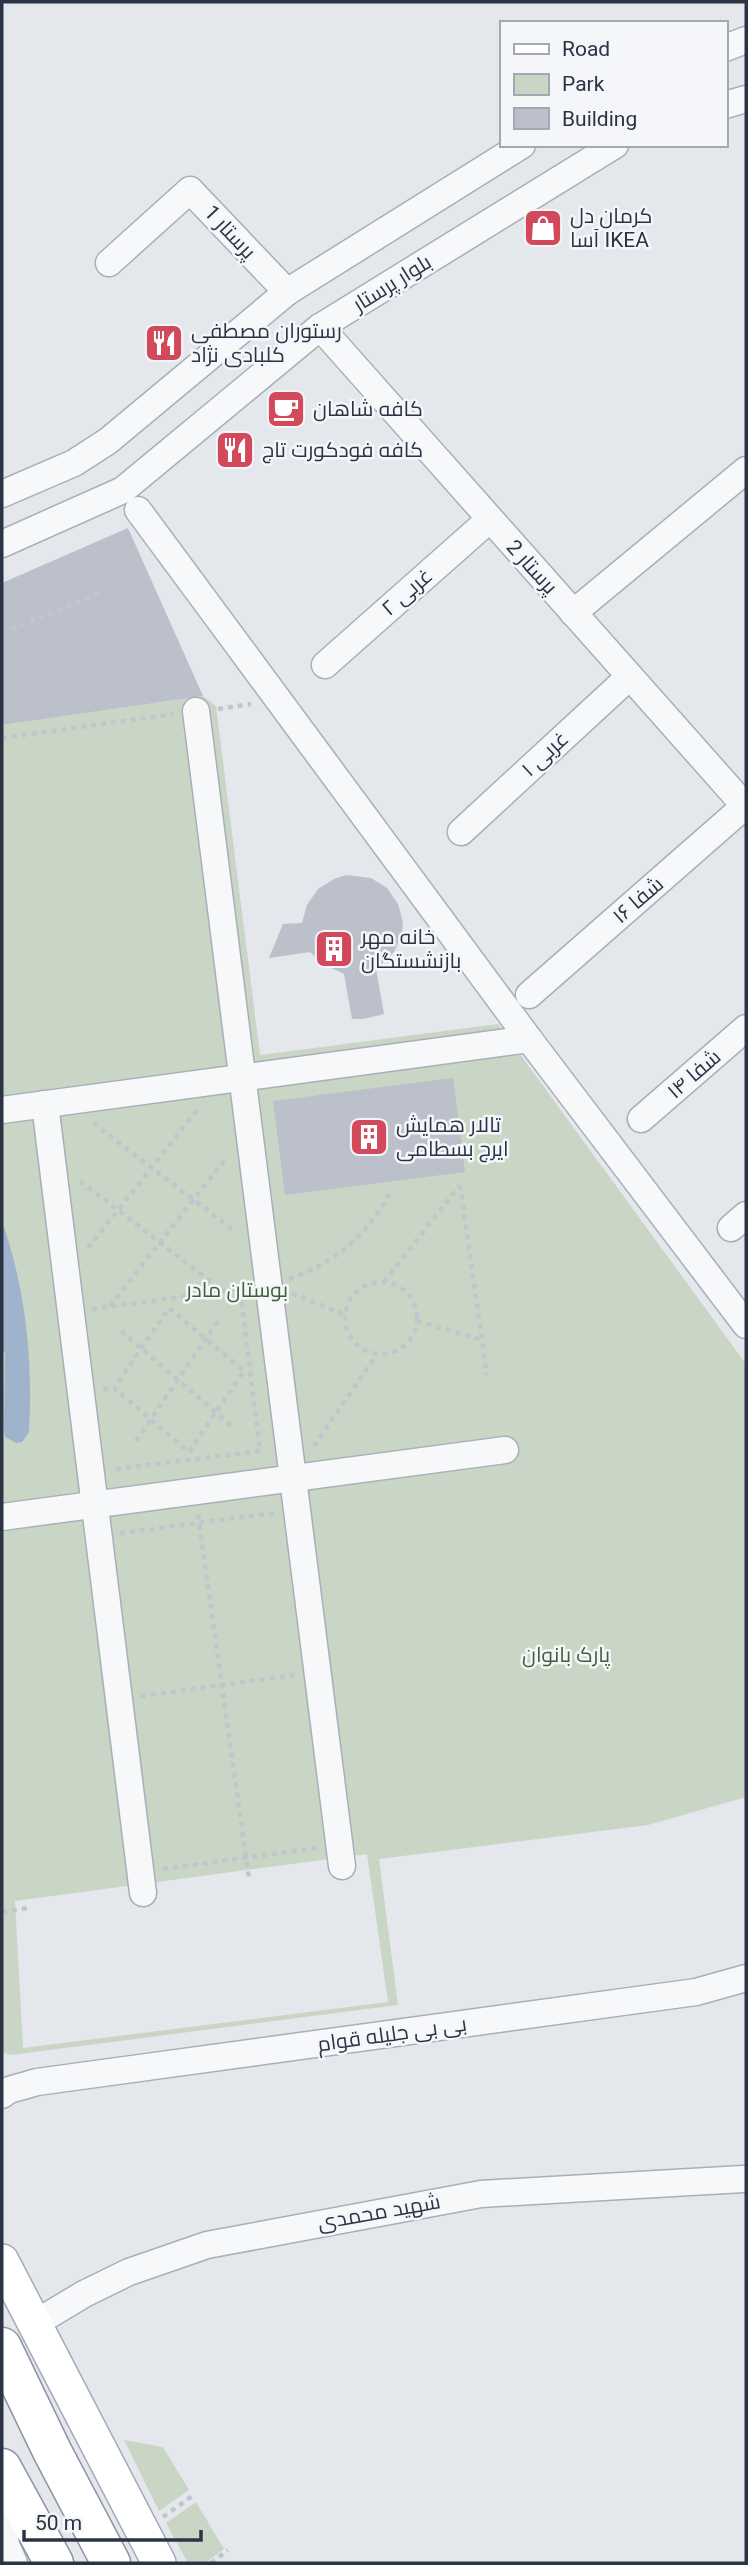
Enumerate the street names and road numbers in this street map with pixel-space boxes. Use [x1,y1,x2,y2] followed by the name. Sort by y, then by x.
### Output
[198,200,261,265] street label: پرستار 1
[348,250,437,319] street label: بلوار پرستار
[500,535,563,601] street label: پرستار 2
[377,564,438,621] street label: ۲ غربی
[517,727,574,782] street label: ۱ غربی
[608,872,668,928] street label: شفا ۱۶
[662,1044,726,1104] street label: شفا ۱۴
[316,2012,468,2058] street label: بی بی جلیله قوام
[316,2189,442,2236] street label: شهید محمدی

